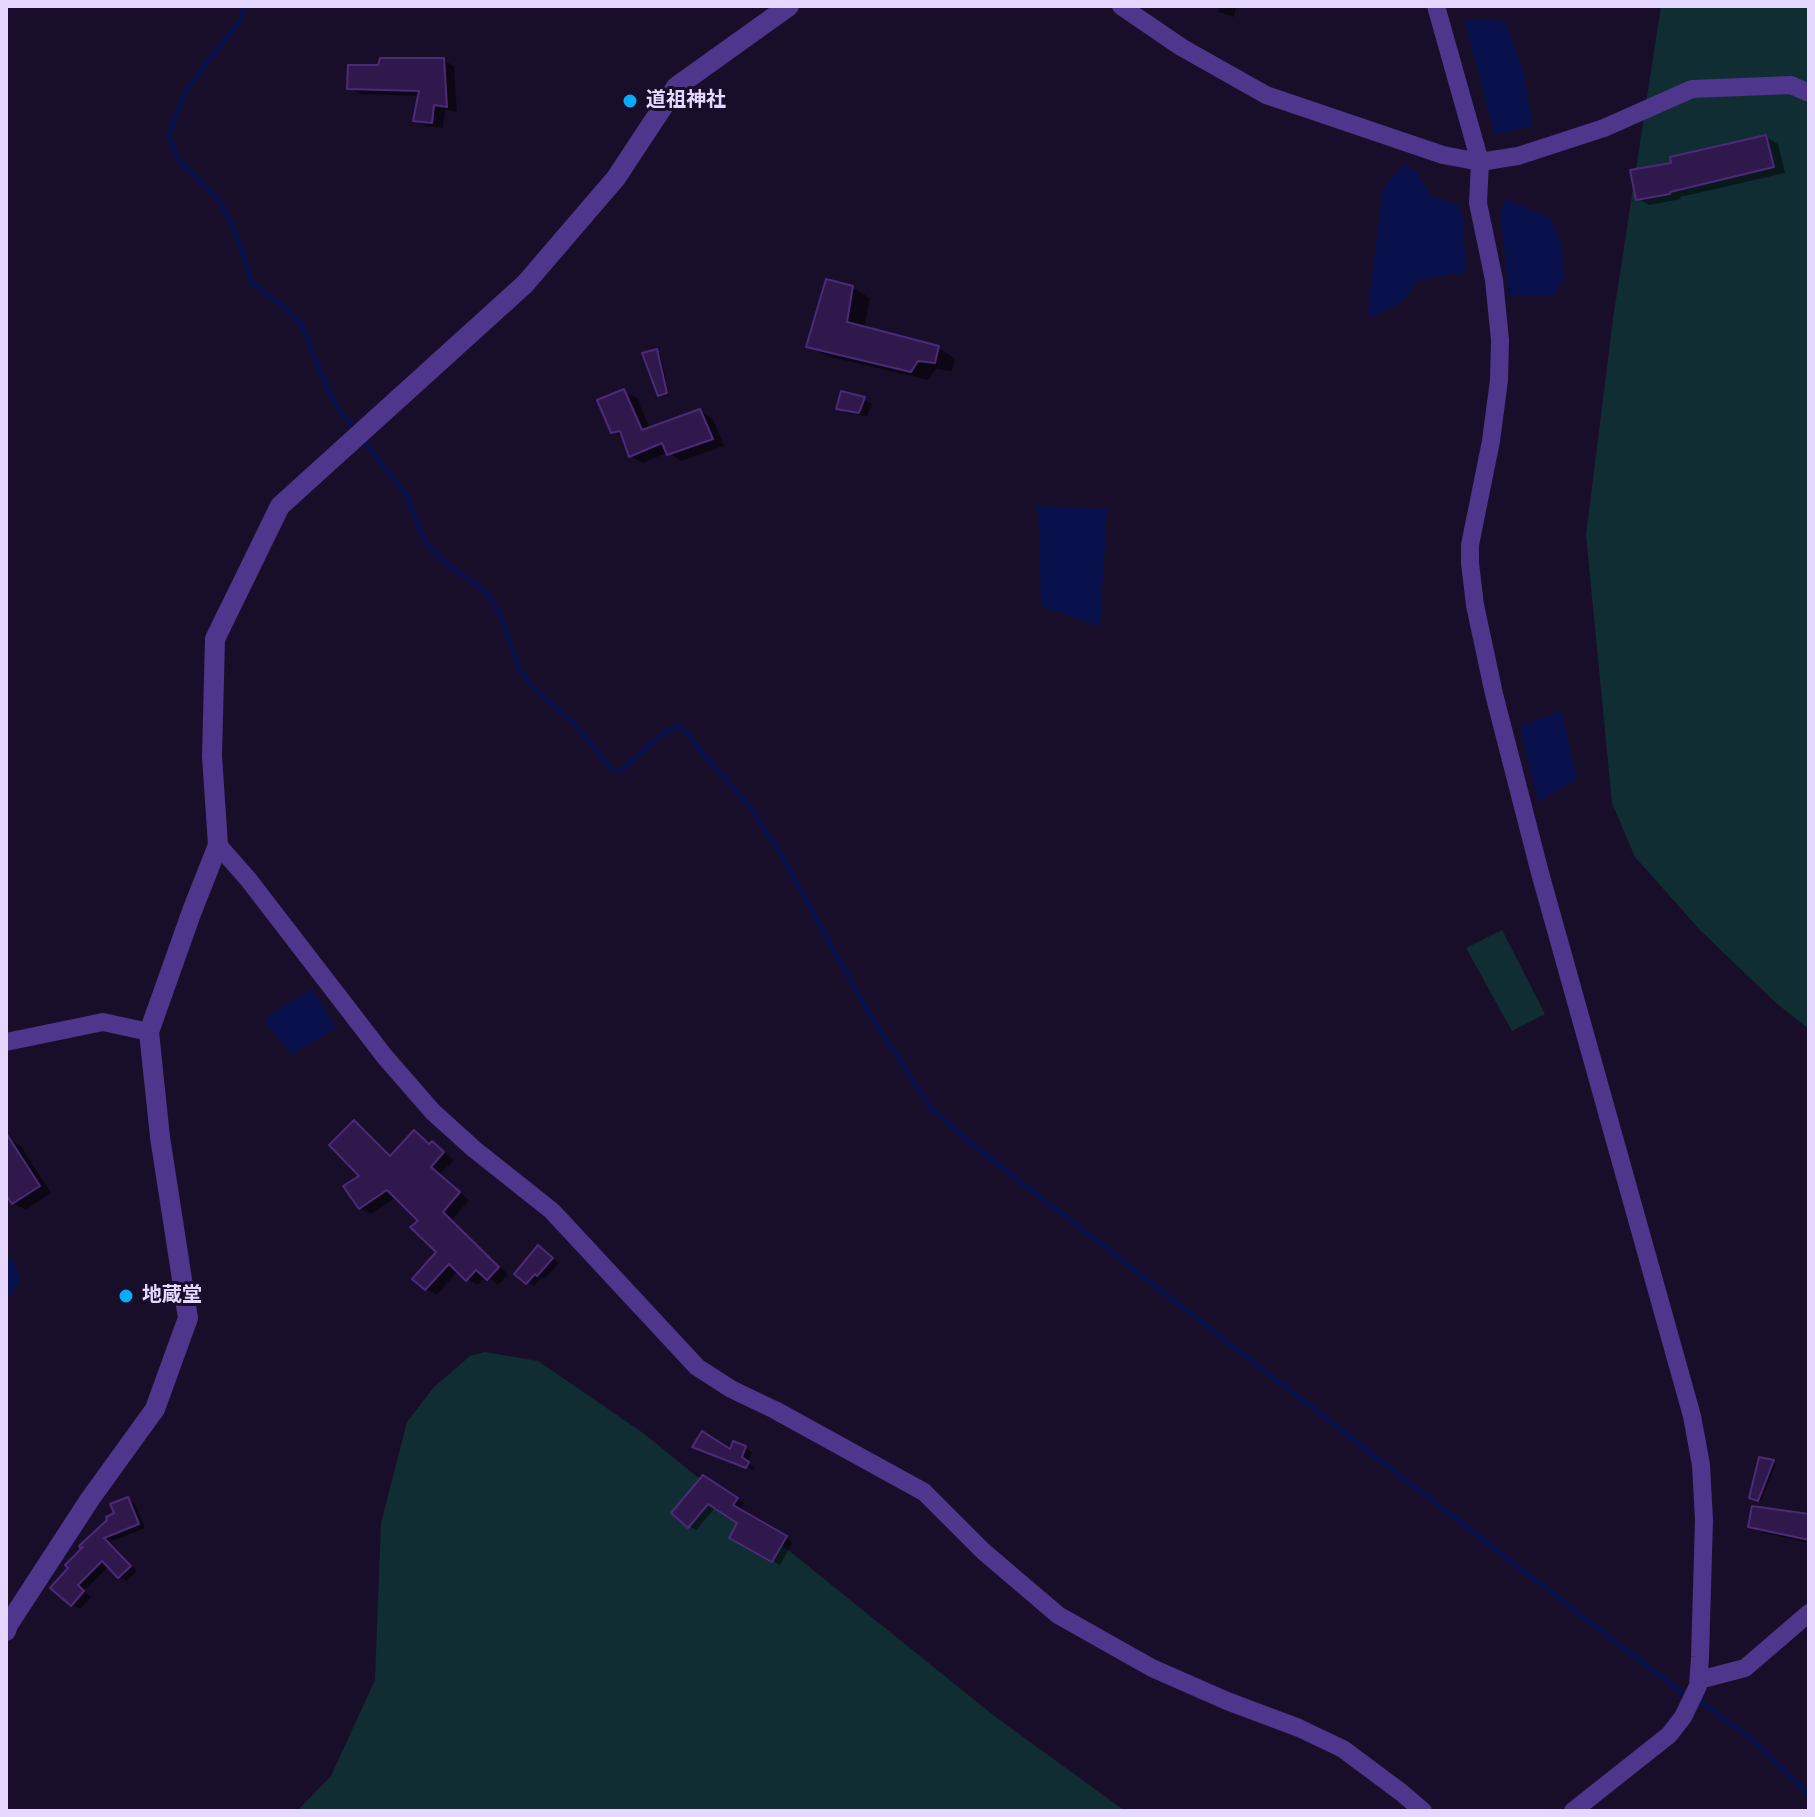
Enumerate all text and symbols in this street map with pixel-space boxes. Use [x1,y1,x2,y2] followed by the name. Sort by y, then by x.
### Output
[646,89,726,113] place label: 道祖神社
[621,92,639,110] marker: 道祖神社
[142,1284,202,1308] place label: 地蔵堂
[117,1287,135,1305] marker: 地蔵堂

